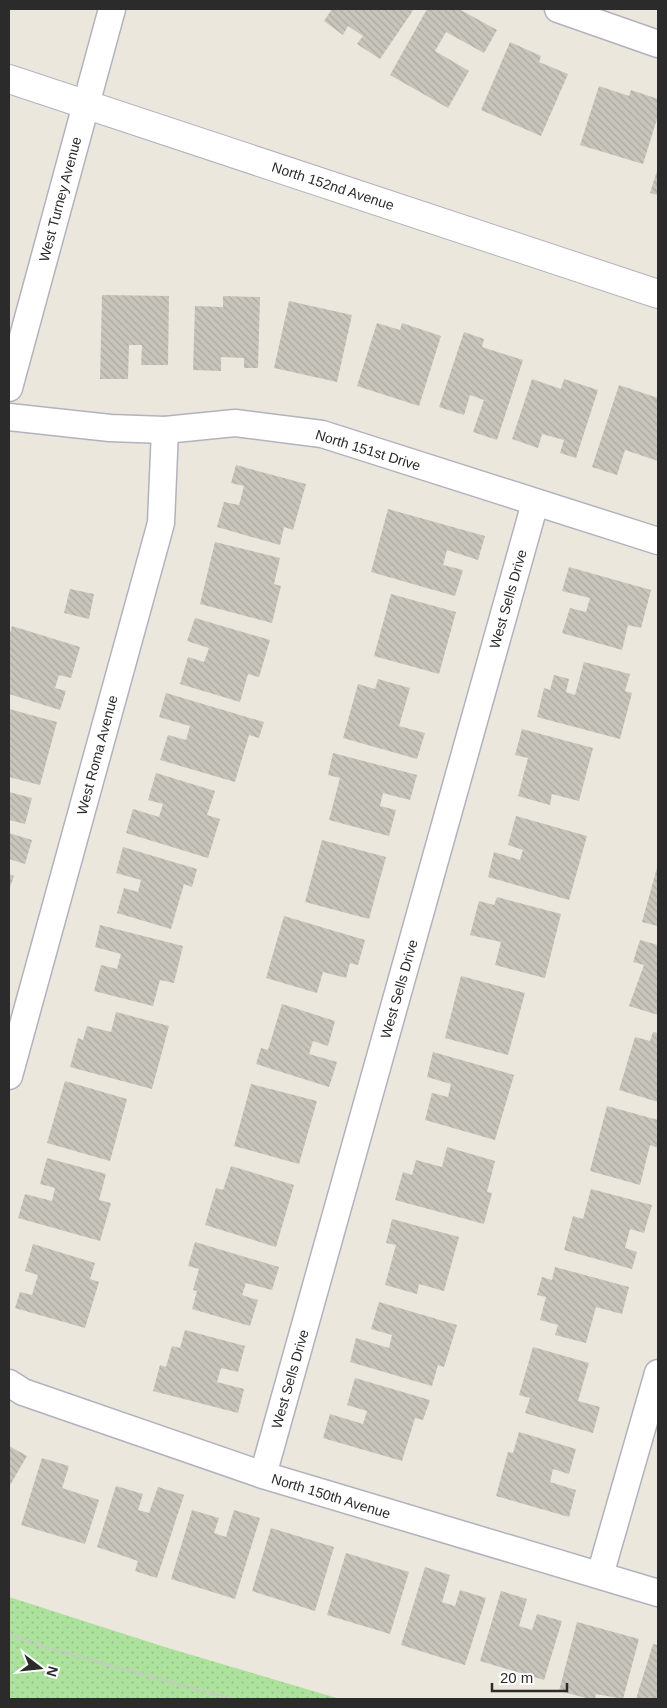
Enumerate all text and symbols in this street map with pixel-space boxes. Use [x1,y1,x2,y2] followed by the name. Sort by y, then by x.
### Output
[36,135,84,263] street label: West Turney Avenue
[270,159,396,213] street label: North 152nd Avenue
[314,426,423,474] street label: North 151st Drive
[486,547,530,650] street label: West Sells Drive
[73,693,121,817] street label: West Roma Avenue
[377,937,421,1040] street label: West Sells Drive
[268,1327,312,1430] street label: West Sells Drive
[270,1470,393,1522] street label: North 150th Avenue
[15,1643,65,1693] north arrow
[492,1660,567,1692] scale bar
[43,1665,62,1679] text: N
[500,1669,533,1686] text: 20 m

